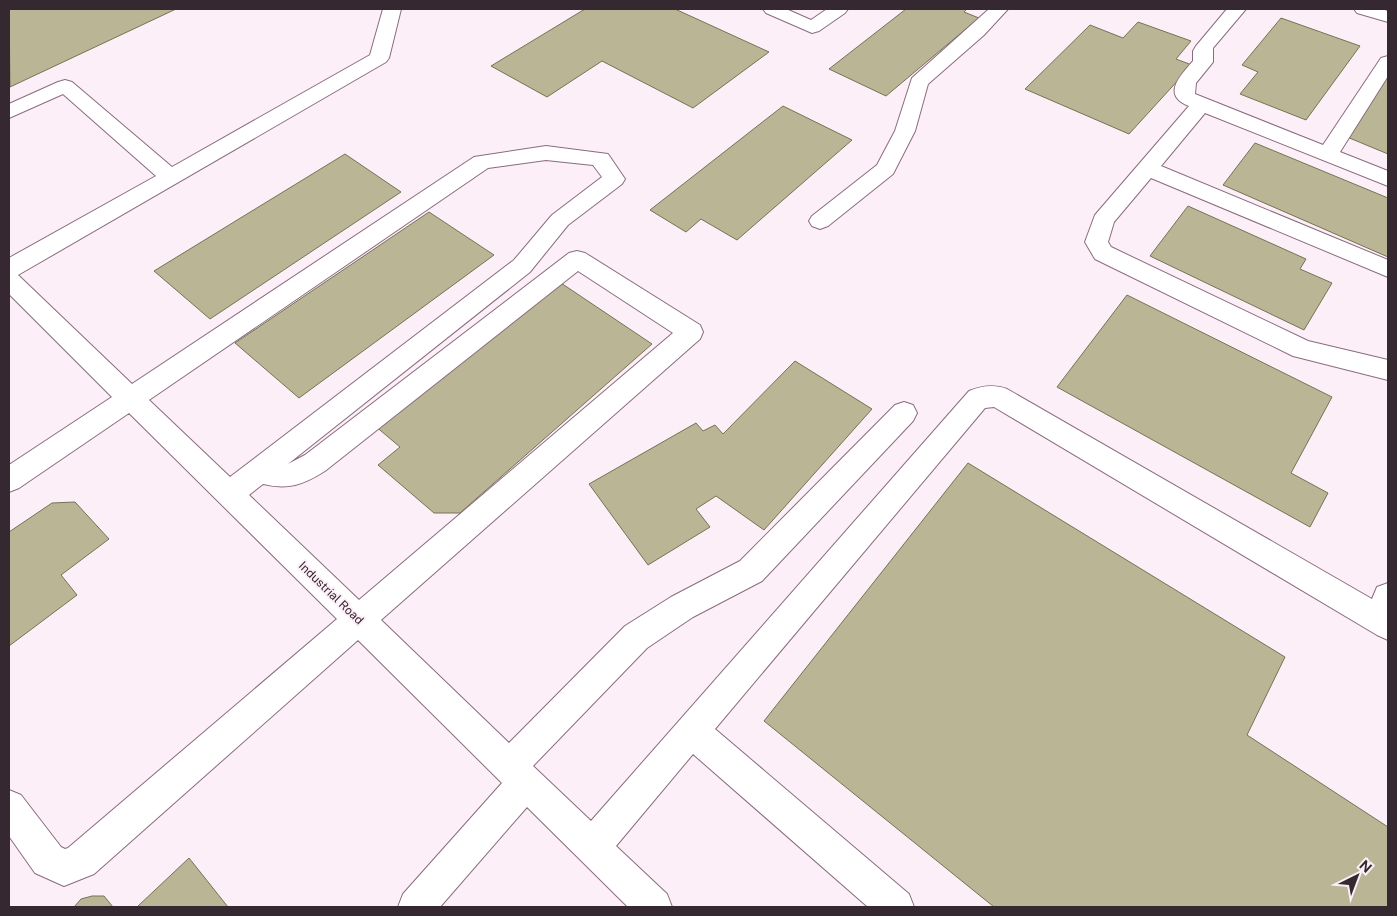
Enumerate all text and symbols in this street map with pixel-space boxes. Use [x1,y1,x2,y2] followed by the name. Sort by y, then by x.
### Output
[296,559,366,627] street label: Industrial Road
[1332,851,1382,901] north arrow
[1356,857,1375,876] text: N

